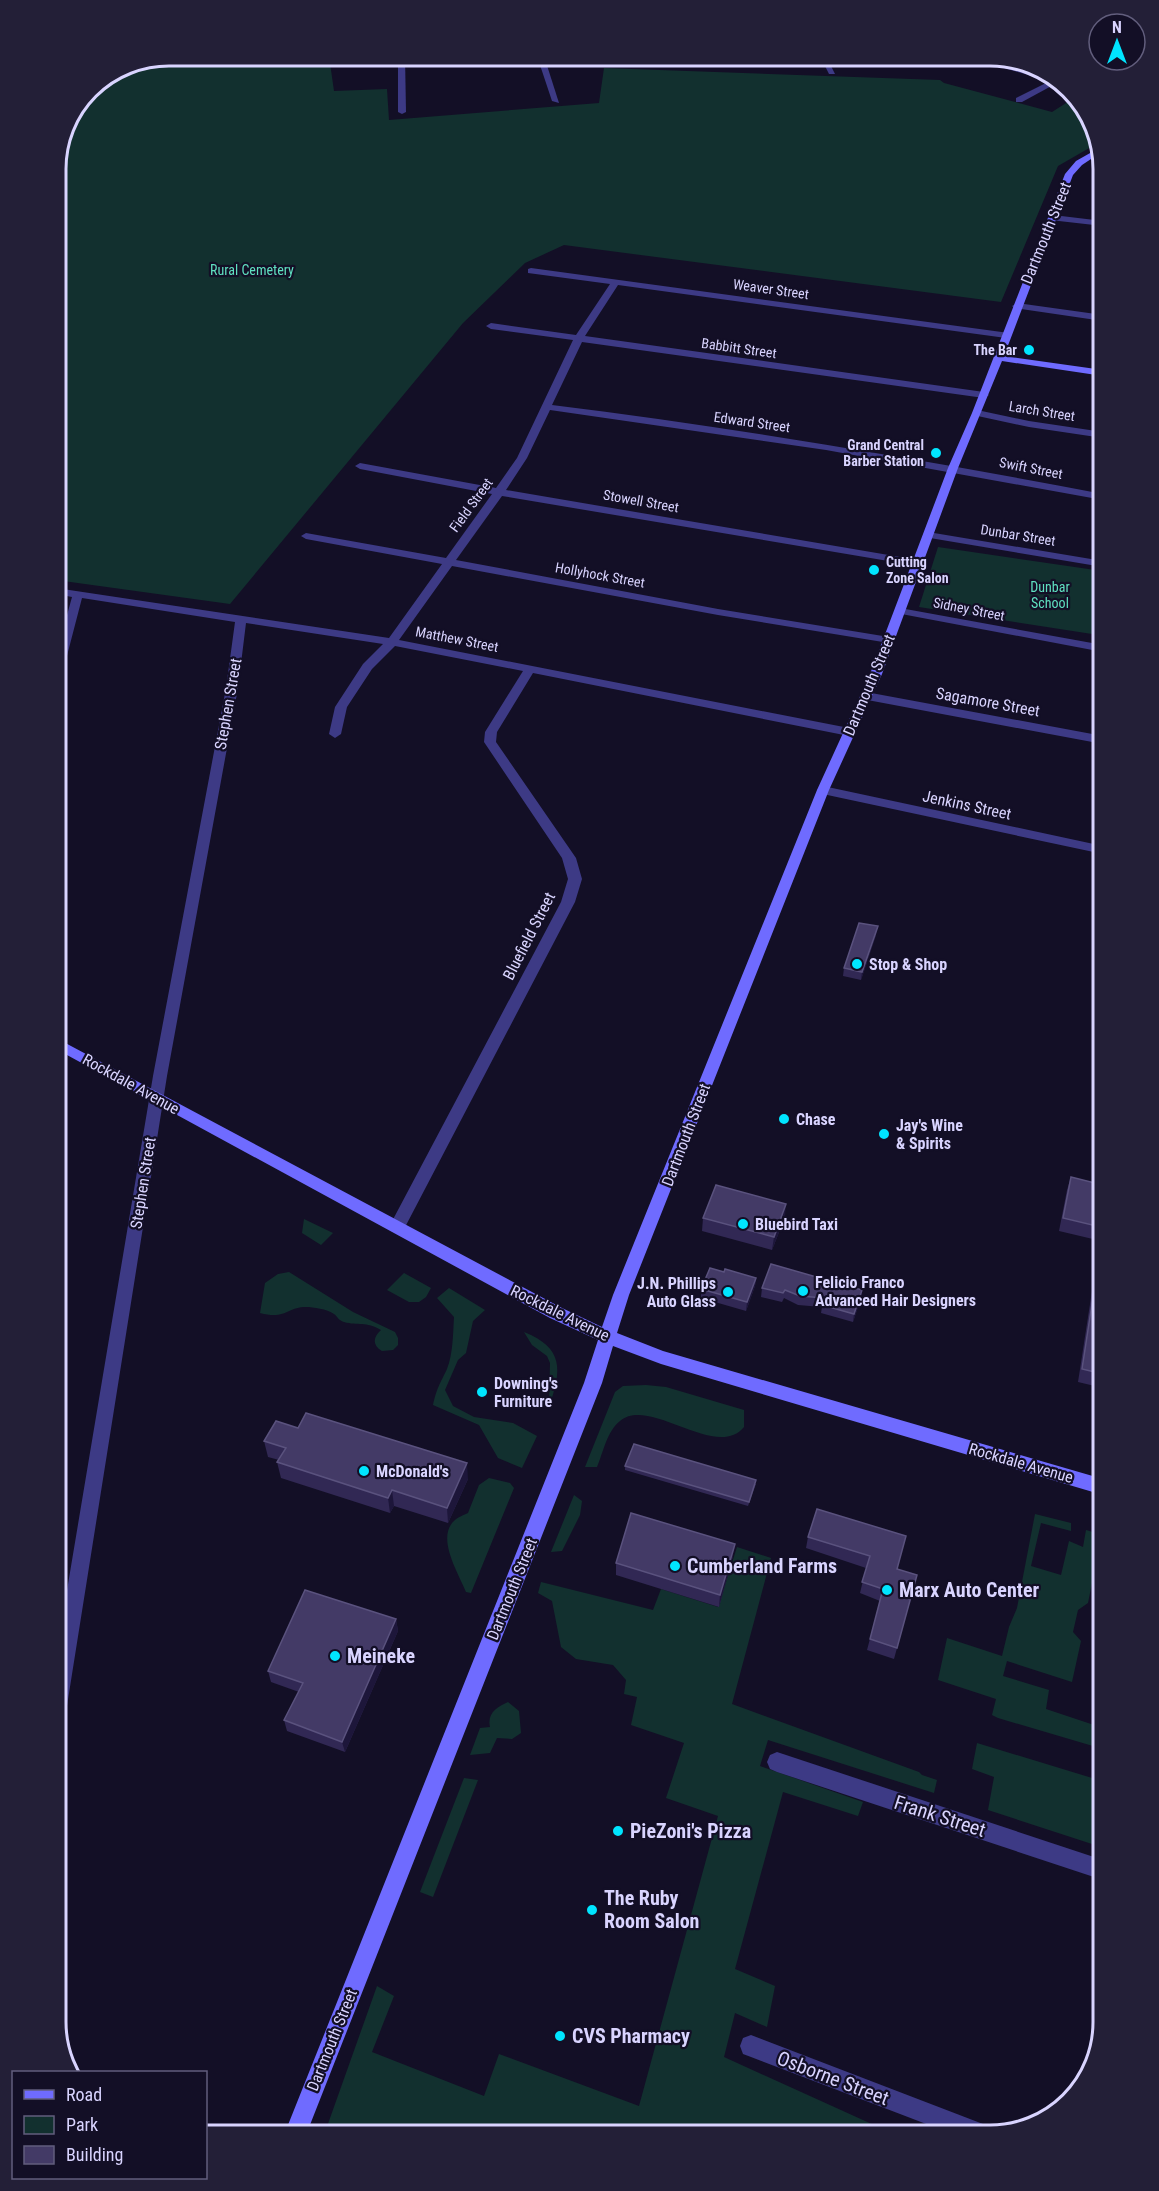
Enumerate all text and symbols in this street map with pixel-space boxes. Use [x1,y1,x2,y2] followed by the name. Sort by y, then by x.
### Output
[1087,12,1147,72] north arrow
[1112,18,1122,37] text: N
[1017,179,1075,287] street label: Dartmouth Street
[210,262,294,278] park label: Rural Cemetery
[732,276,810,302] street label: Weaver Street
[700,335,778,361] street label: Babbitt Street
[974,342,1017,358] place label: The Bar
[1022,343,1036,357] marker: The Bar
[1008,398,1076,424] street label: Larch Street
[713,409,791,435] street label: Edward Street
[843,437,924,469] place label: Grand Central Barber Station
[929,446,943,460] marker: Grand Central Barber Station
[998,454,1064,482] street label: Swift Street
[446,475,496,535] street label: Field Street
[602,486,680,516] street label: Stowell Street
[979,521,1057,549] street label: Dunbar Street
[886,554,949,586] place label: Cutting Zone Salon
[554,559,646,591] street label: Hollyhock Street
[867,563,881,577] marker: Cutting Zone Salon
[1030,579,1070,611] park label: Dunbar School
[932,594,1006,624] street label: Sidney Street
[414,623,500,655] street label: Matthew Street
[839,631,899,739] street label: Dartmouth Street
[211,657,245,751] street label: Stephen Street
[935,684,1042,721] street label: Sagamore Street
[921,786,1013,824] street label: Jenkins Street
[499,889,559,983] street label: Bluefield Street
[869,955,947,974] place label: Stop & Shop
[850,957,864,971] marker: Stop & Shop
[79,1050,183,1118] street label: Rockdale Avenue
[658,1081,714,1189] street label: Dartmouth Street
[796,1110,836,1129] place label: Chase
[777,1112,791,1126] marker: Chase
[896,1116,963,1153] place label: Jay's Wine & Spirits
[877,1127,891,1141] marker: Jay's Wine & Spirits
[126,1136,160,1230] street label: Stephen Street
[755,1215,838,1234] place label: Bluebird Taxi
[736,1217,750,1231] marker: Bluebird Taxi
[815,1273,976,1310] place label: Felicio Franco Advanced Hair Designers
[637,1274,716,1311] place label: J.N. Phillips Auto Glass
[508,1281,612,1345] street label: Rockdale Avenue
[796,1284,810,1298] marker: Felicio Franco Advanced Hair Designers
[721,1285,735,1299] marker: J.N. Phillips Auto Glass
[494,1374,558,1411] place label: Downing's Furniture
[475,1385,489,1399] marker: Downing's Furniture
[967,1439,1075,1487] street label: Rockdale Avenue
[376,1462,449,1481] place label: McDonald's
[357,1464,371,1478] marker: McDonald's
[483,1535,541,1643] street label: Dartmouth Street
[687,1554,837,1578] place label: Cumberland Farms
[668,1559,682,1573] marker: Cumberland Farms
[899,1578,1039,1602] place label: Marx Auto Center
[880,1583,894,1597] marker: Marx Auto Center
[347,1644,415,1668] place label: Meineke
[328,1649,342,1663] marker: Meineke
[891,1790,989,1842] street label: Frank Street
[630,1819,751,1843] place label: PieZoni's Pizza
[611,1824,625,1838] marker: PieZoni's Pizza
[604,1886,699,1933] place label: The Ruby Room Salon
[585,1903,599,1917] marker: The Ruby Room Salon
[303,1986,361,2094] street label: Dartmouth Street
[572,2024,690,2048] place label: CVS Pharmacy
[553,2029,567,2043] marker: CVS Pharmacy
[774,2046,892,2110] street label: Osborne Street
[12,2071,207,2179] legend
[66,2084,102,2105] text: Road
[66,2114,98,2135] text: Park
[66,2144,123,2165] text: Building

